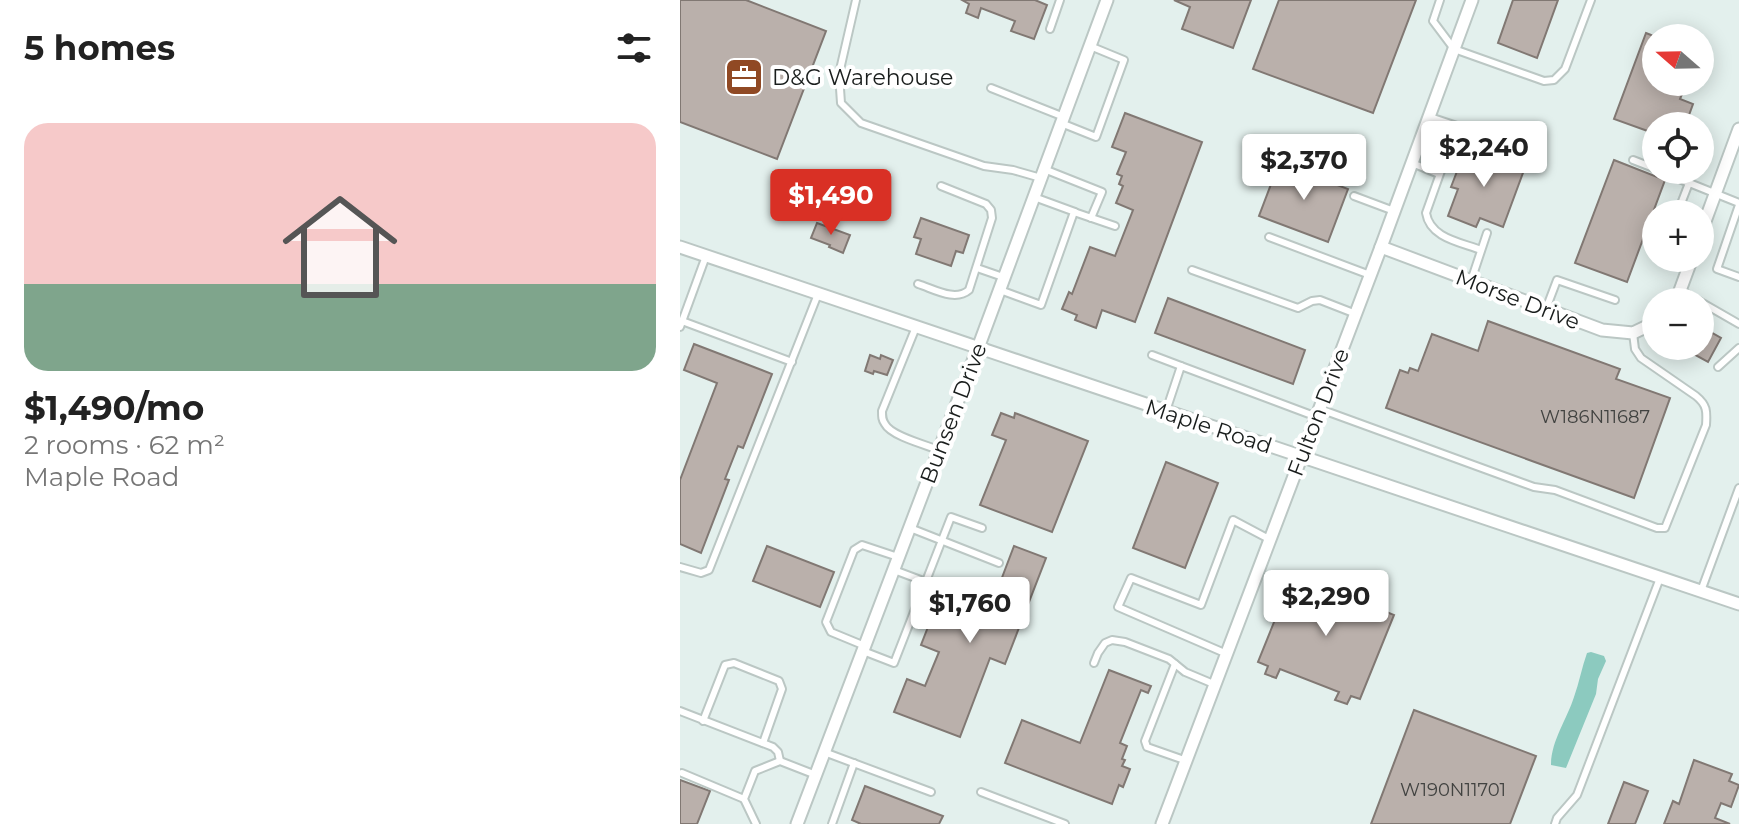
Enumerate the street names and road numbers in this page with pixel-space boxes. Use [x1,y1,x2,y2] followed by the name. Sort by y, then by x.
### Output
[1452,263,1584,336] street label: Morse Drive
[914,339,993,487] street label: Bunsen Drive
[1282,344,1355,480] street label: Fulton Drive
[1142,393,1276,460] street label: Maple Road

